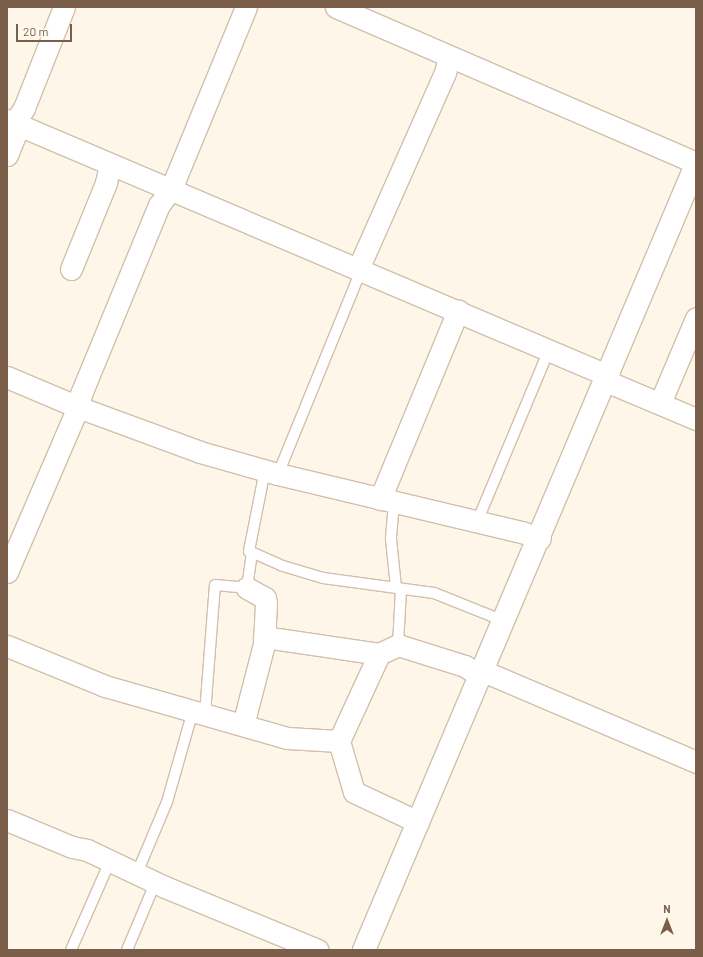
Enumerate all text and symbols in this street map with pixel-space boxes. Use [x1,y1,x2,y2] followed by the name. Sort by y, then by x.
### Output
[18,16,74,42] scale bar
[23,24,49,38] text: 20 m
[647,901,687,941] north arrow
[663,902,671,915] text: N

